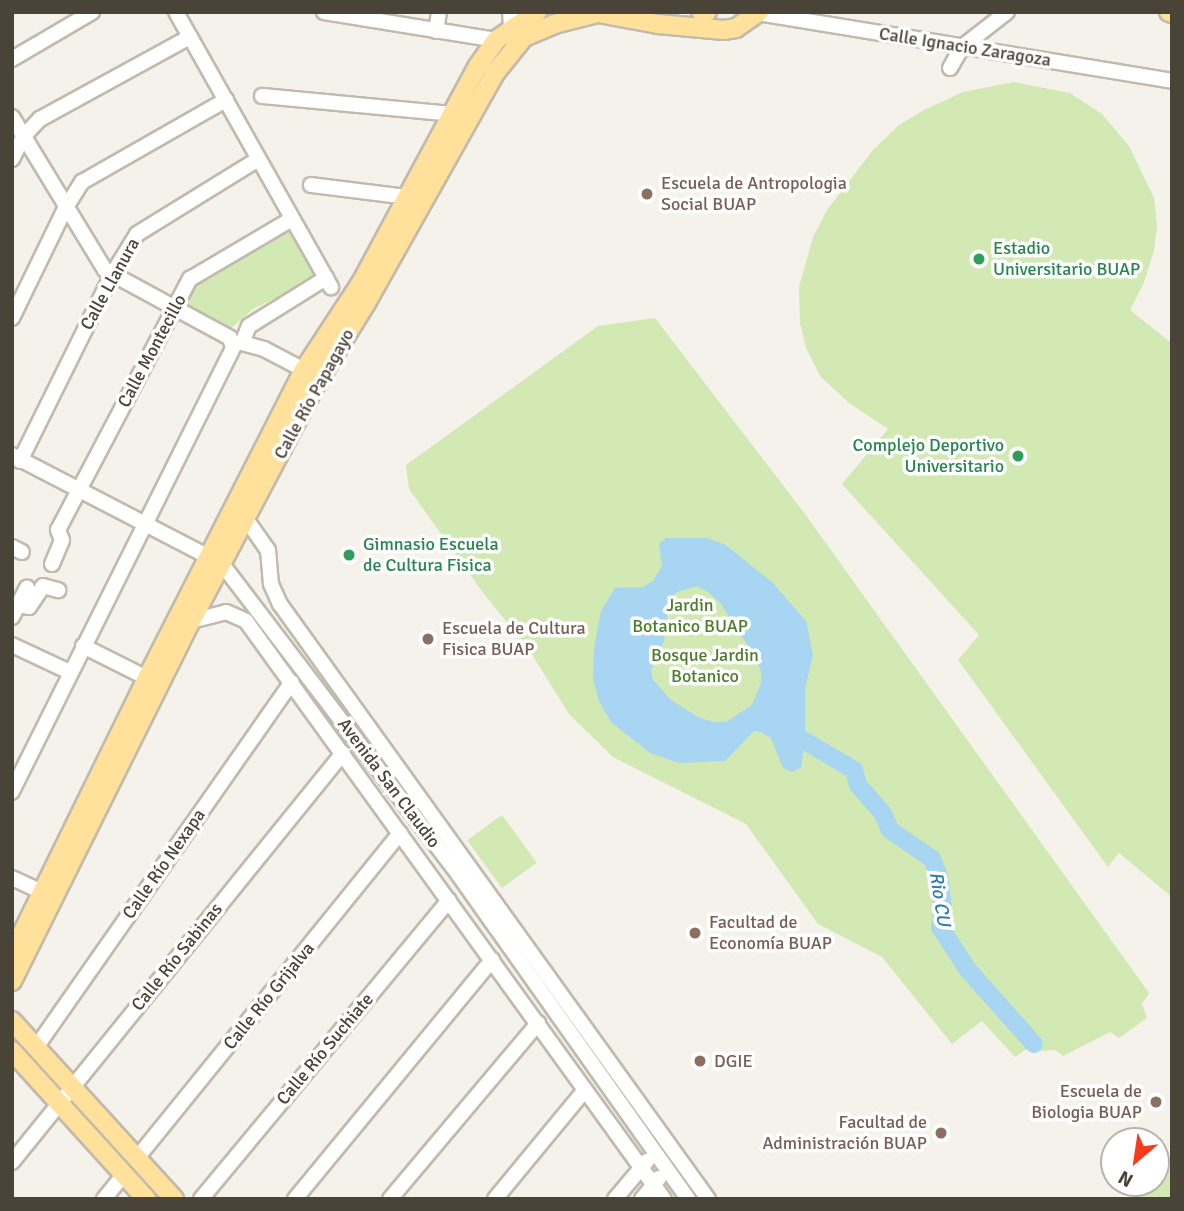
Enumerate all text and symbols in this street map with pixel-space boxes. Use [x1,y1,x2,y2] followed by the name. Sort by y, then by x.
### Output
[877,23,1053,71] street label: Calle Ignacio Zaragoza
[661,173,847,216] place label: Escuela de Antropologia Social BUAP
[639,186,655,202] marker: Escuela de Antropologia Social BUAP
[76,234,144,334] street label: Calle Llanura
[993,238,1140,280] place label: Estadio Universitario BUAP
[971,251,987,267] marker: Estadio Universitario BUAP
[113,291,191,411] street label: Calle Montecillo
[269,325,359,463] street label: Calle Río Papagayo
[853,435,1004,478] place label: Complejo Deportivo Universitario
[1010,448,1026,464] marker: Complejo Deportivo Universitario
[363,534,499,576] place label: Gimnasio Escuela de Cultura Fisica
[341,547,357,563] marker: Gimnasio Escuela de Cultura Fisica
[632,595,748,638] park label: Jardin Botanico BUAP
[442,618,586,660] place label: Escuela de Cultura Fisica BUAP
[420,631,436,647] marker: Escuela de Cultura Fisica BUAP
[651,645,759,688] park label: Bosque Jardin Botanico
[333,714,445,852] street label: Avenida San Claudio
[118,805,210,923] street label: Calle Río Nexapa
[923,870,955,928] water label: Rio CU
[127,899,227,1015] street label: Calle Río Sabinas
[709,912,832,954] place label: Facultad de Economía BUAP
[687,925,703,941] marker: Facultad de Economía BUAP
[219,938,319,1054] street label: Calle Río Grijalva
[272,989,378,1109] street label: Calle Río Suchiate
[714,1050,753,1072] place label: DGIE
[692,1053,708,1069] marker: DGIE
[1031,1081,1142,1124] place label: Escuela de Biologia BUAP
[1148,1094,1164,1110] marker: Escuela de Biologia BUAP
[762,1112,927,1154] place label: Facultad de Administración BUAP
[933,1125,949,1141] marker: Facultad de Administración BUAP
[1100,1127,1170,1197] north arrow
[1114,1165,1137,1192] text: N

